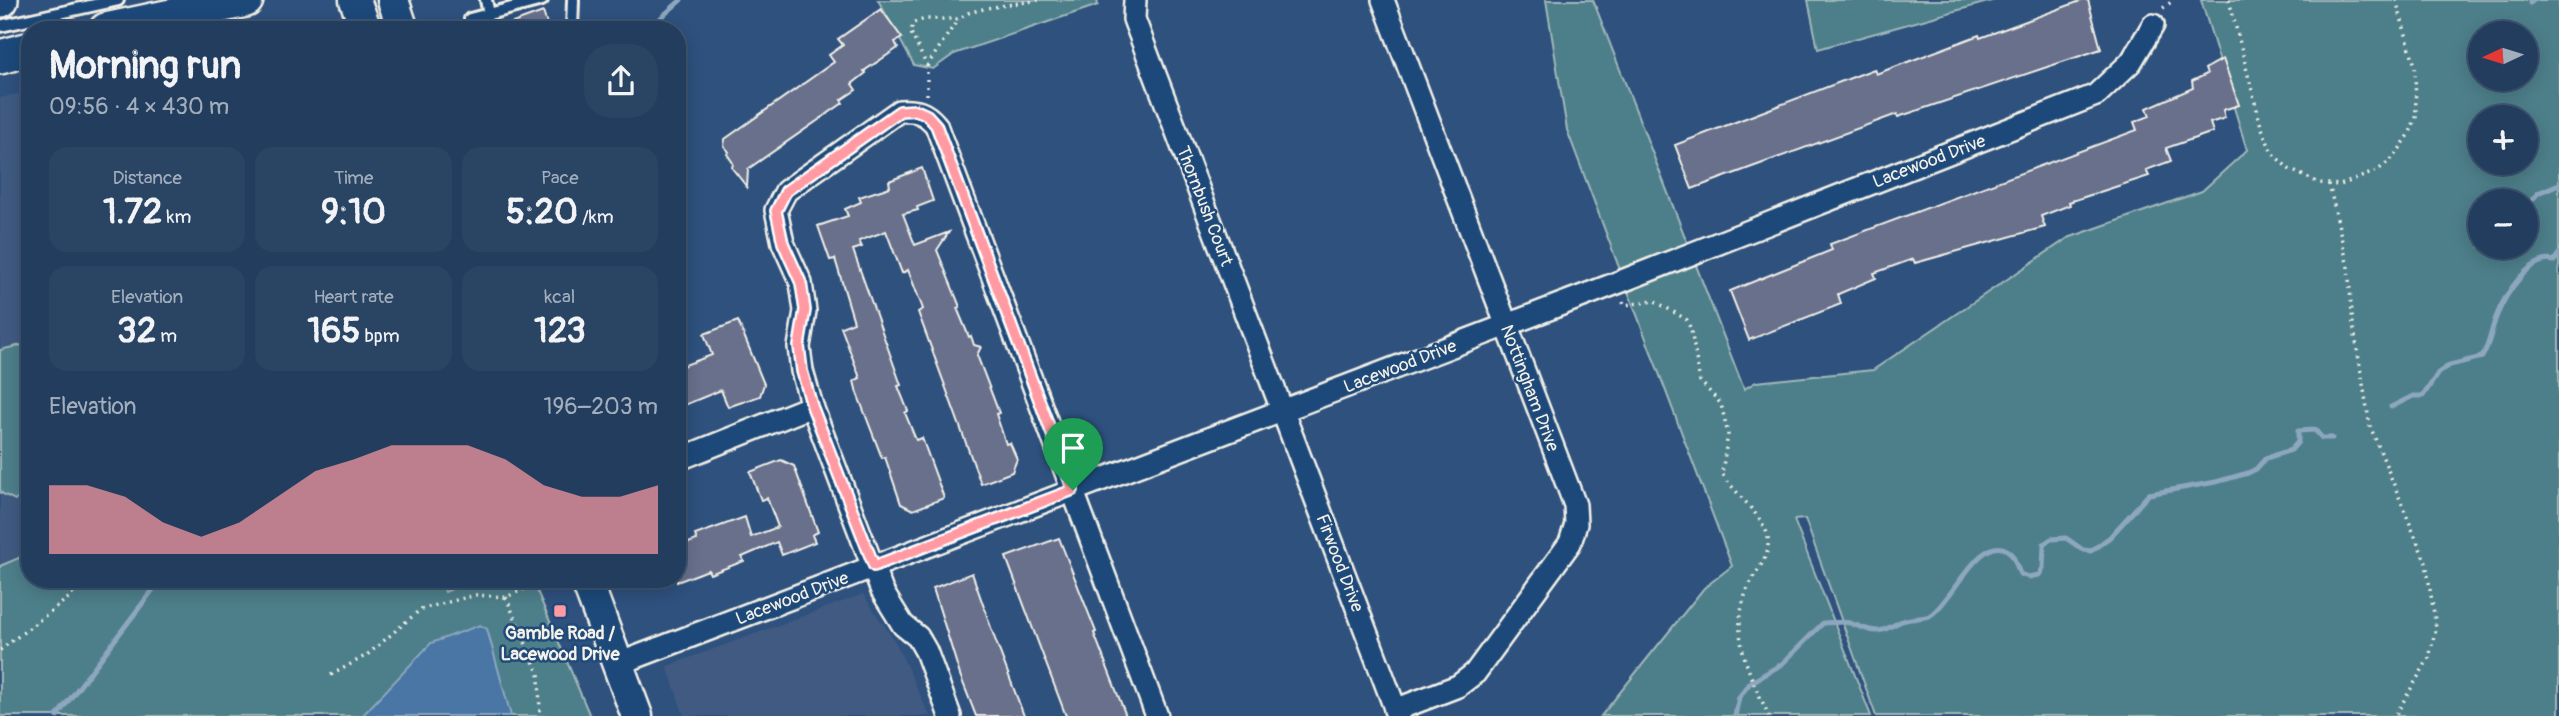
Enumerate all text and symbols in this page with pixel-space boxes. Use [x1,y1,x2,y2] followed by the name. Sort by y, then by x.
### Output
[2468,21,2538,91] north arrow
[2468,21,2538,259] map controls
[49,42,241,90] text: Morning run
[584,44,658,118] button: share
[49,92,229,121] text: 09:56 · 4 × 430 m
[2468,105,2538,175] button: +
[1869,129,1989,194] street label: Lacewood Drive
[1171,143,1238,270] street label: Thornbush Court
[112,166,182,190] text: Distance
[334,166,373,190] text: Time
[541,166,579,190] text: Pace
[2468,189,2538,259] button: −
[103,190,162,234] text: 1.72
[321,190,386,234] text: 9:10
[506,190,578,234] text: 5:20
[162,205,191,229] text: km
[578,205,614,229] text: /km
[111,285,183,309] text: Elevation
[313,285,394,309] text: Heart rate
[544,285,575,309] text: kcal
[117,309,156,353] text: 32
[307,309,360,353] text: 165
[534,309,586,353] text: 123
[1495,322,1564,455] street label: Nottingham Drive
[156,324,177,348] text: m
[360,324,400,348] text: bpm
[1340,334,1460,399] street label: Lacewood Drive
[49,392,137,421] text: Elevation
[543,392,658,421] text: 196–203 m
[1043,418,1103,490] pin
[1054,429,1092,467] icon: arrive
[1310,511,1369,616] street label: Firwood Drive
[732,566,852,631] street label: Lacewood Drive
[552,603,568,619] marker: Gamble Road / Lacewood Drive
[500,622,621,666] place label: Gamble Road / Lacewood Drive

